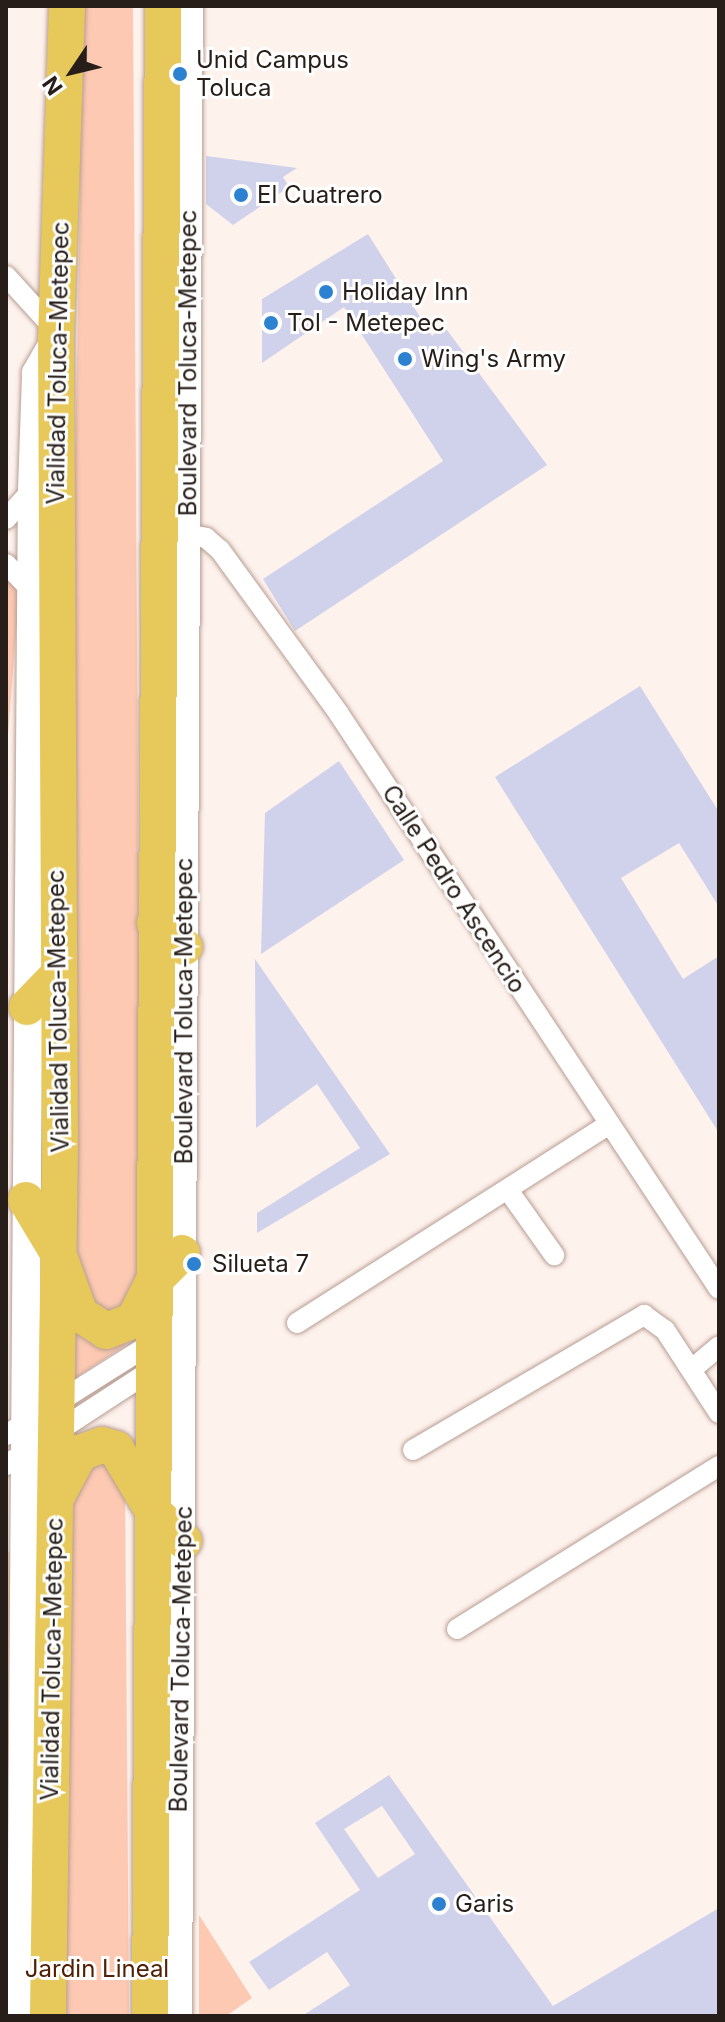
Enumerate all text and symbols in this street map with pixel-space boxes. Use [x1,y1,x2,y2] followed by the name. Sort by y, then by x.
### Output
[32,32,112,112] north arrow
[196,46,349,102] place label: Unid Campus Toluca
[171,65,189,83] marker: Unid Campus Toluca
[37,71,68,100] text: N
[257,181,383,209] place label: El Cuatrero
[232,186,250,204] marker: El Cuatrero
[174,210,202,516] street label: Boulevard Toluca-Metepec
[41,221,75,505] street label: Vialidad Toluca-Metepec
[342,278,469,306] place label: Holiday Inn
[317,283,335,301] marker: Holiday Inn
[287,309,445,337] place label: Tol - Metepec
[262,314,280,332] marker: Tol - Metepec
[421,345,566,373] place label: Wing's Army
[396,350,414,368] marker: Wing's Army
[376,780,532,998] street label: Calle Pedro Ascencio
[170,858,198,1164] street label: Boulevard Toluca-Metepec
[41,869,75,1153] street label: Vialidad Toluca-Metepec
[212,1250,309,1278] place label: Silueta 7
[183,1253,205,1275] marker: Silueta 7
[164,1505,198,1813] street label: Boulevard Toluca-Metepec
[35,1517,69,1801] street label: Vialidad Toluca-Metepec
[455,1890,514,1918] place label: Garis
[430,1895,448,1913] marker: Garis
[25,1955,169,1983] park label: Jardin Lineal

